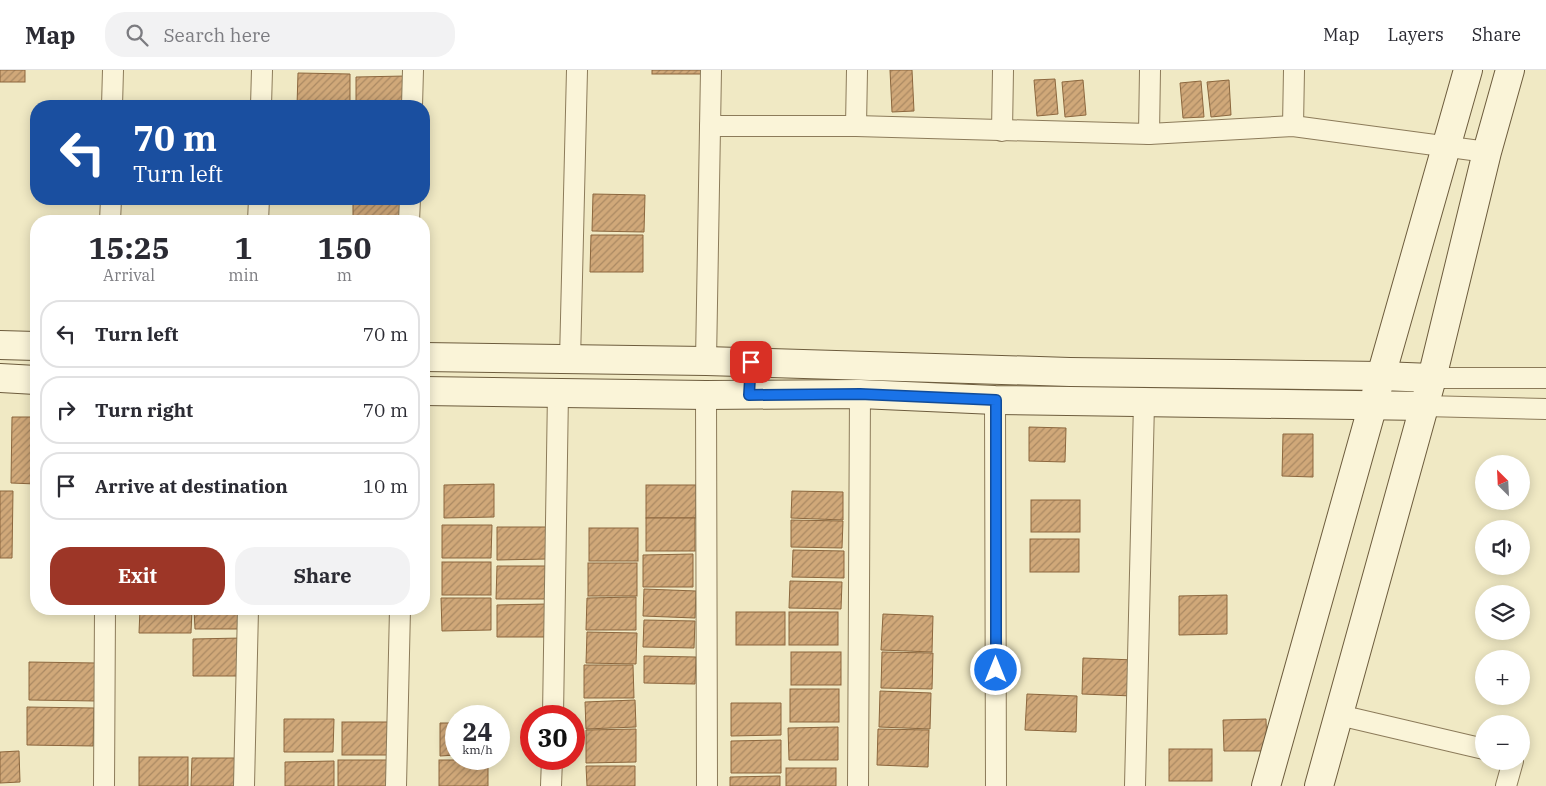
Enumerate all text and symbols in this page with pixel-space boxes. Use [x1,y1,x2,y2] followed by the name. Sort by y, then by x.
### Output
[105,12,455,57] search box
[25,19,75,51] text: Map
[123,21,151,49] icon: search
[163,23,270,47] text: Search here
[1323,23,1360,46] text: Map
[1388,23,1444,46] text: Layers
[1472,23,1521,46] text: Share
[133,115,217,161] text: 70 m
[50,120,115,185] icon: left
[133,159,223,188] text: Turn left
[89,228,170,267] text: 15:25
[235,228,253,267] text: 1
[317,228,371,267] text: 150
[103,265,155,285] text: Arrival
[228,265,259,285] text: min
[337,265,352,285] text: m
[52,320,80,348] icon: left
[95,322,178,346] text: Turn left
[363,322,408,346] text: 70 m
[730,341,772,383] pin
[737,348,765,376] icon: arrive
[52,396,80,424] icon: right
[95,398,193,422] text: Turn right
[363,398,408,422] text: 70 m
[1475,455,1530,510] north arrow
[1475,455,1530,770] map controls
[52,472,80,500] icon: arrive
[95,474,288,498] text: Arrive at destination
[363,474,408,498] text: 10 m
[1475,520,1530,575] button: sound
[50,547,225,605] button: Exit
[235,547,410,605] button: Share
[1475,585,1530,640] button: layers
[969,643,1021,695] position arrow
[1475,650,1530,705] button: +
[520,705,585,770] speed limit sign: 30
[462,715,493,748] text: 24
[1475,715,1530,770] button: −
[462,742,493,757] text: km/h

